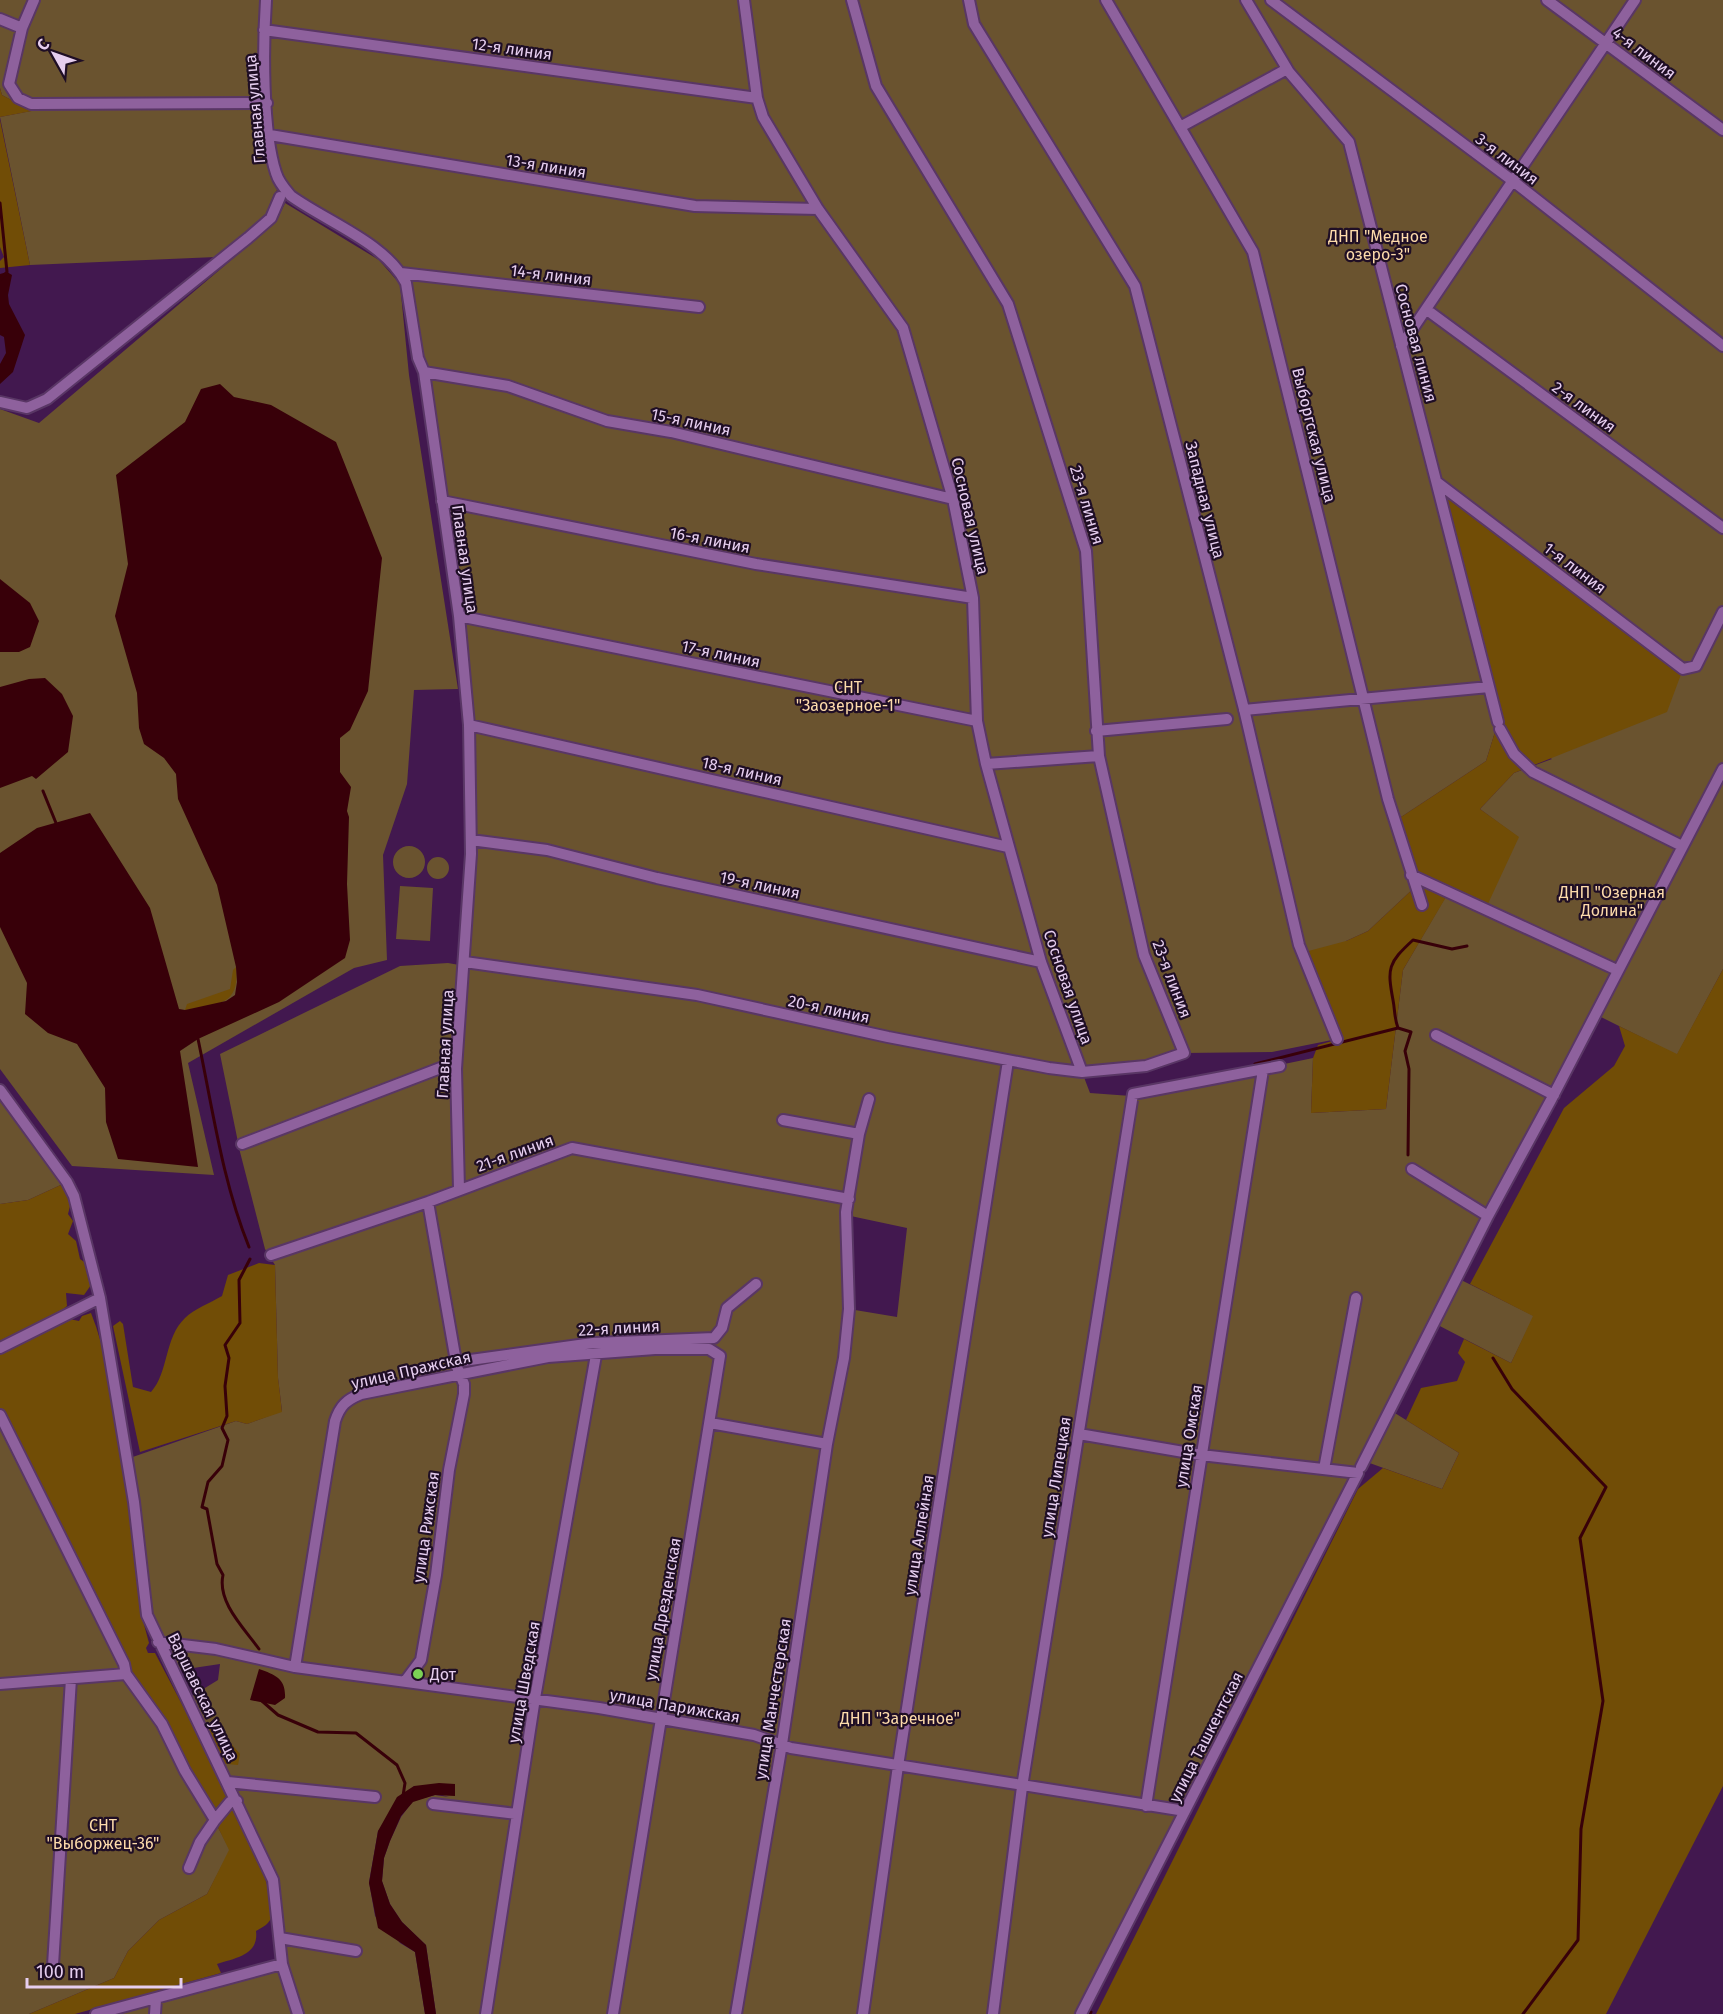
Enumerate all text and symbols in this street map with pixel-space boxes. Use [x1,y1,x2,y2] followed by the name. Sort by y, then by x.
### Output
[1609,23,1679,83] street label: 4-я линия
[24,24,84,84] north arrow
[33,34,54,54] text: С
[471,34,553,64] street label: 12-я линия
[241,54,269,164] street label: Главная улица
[1472,129,1542,189] street label: 3-я линия
[505,150,587,182] street label: 13-я линия
[1327,227,1428,264] park label: ДНП "Медное озеро-3"
[509,261,593,289] street label: 14-я линия
[1391,282,1441,404] street label: Сосновая линия
[1288,366,1340,504] street label: Выборгская улица
[1549,378,1619,436] street label: 2-я линия
[649,404,733,440] street label: 15-я линия
[1181,440,1229,560] street label: Западная улица
[947,456,993,576] street label: Сосновая улица
[1066,463,1108,547] street label: 23-я линия
[448,504,482,614] street label: Главная улица
[668,523,752,557] street label: 16-я линия
[1540,538,1610,598] street label: 1-я линия
[680,636,762,672] street label: 17-я линия
[796,678,900,715] park label: СНТ "Заозерное-1"
[700,753,784,789] street label: 18-я линия
[718,867,802,903] street label: 19-я линия
[1558,883,1665,920] park label: ДНП "Озерная Долина"
[1040,927,1096,1047] street label: Сосновая улица
[1148,937,1196,1021] street label: 23-я линия
[433,989,457,1099] street label: Главная улица
[787,991,871,1027] street label: 20-я линия
[474,1130,556,1176] street label: 21-я линия
[578,1316,660,1340] street label: 22-я линия
[349,1347,473,1393] street label: улица Пражская
[1171,1383,1207,1489] street label: улица Омская
[1037,1415,1075,1539] street label: улица Липецкая
[409,1470,443,1584] street label: улица Рижская
[900,1473,938,1597] street label: улица Аллейная
[641,1536,685,1682] street label: улица Дрезденская
[751,1617,795,1781] street label: улица Манчестерская
[504,1620,544,1744] street label: улица Шведская
[164,1630,242,1764] street label: Варшавская улица
[429,1665,457,1684] place label: Дот
[411,1667,425,1681] marker: Дот
[1165,1668,1247,1806] street label: улица Ташкентская
[608,1685,742,1727] street label: улица Парижская
[839,1709,960,1728] park label: ДНП "Заречное"
[46,1816,160,1853] park label: СНТ "Выборжец-36"
[27,1951,182,1989] scale bar
[36,1961,84,1983] text: 100 m

